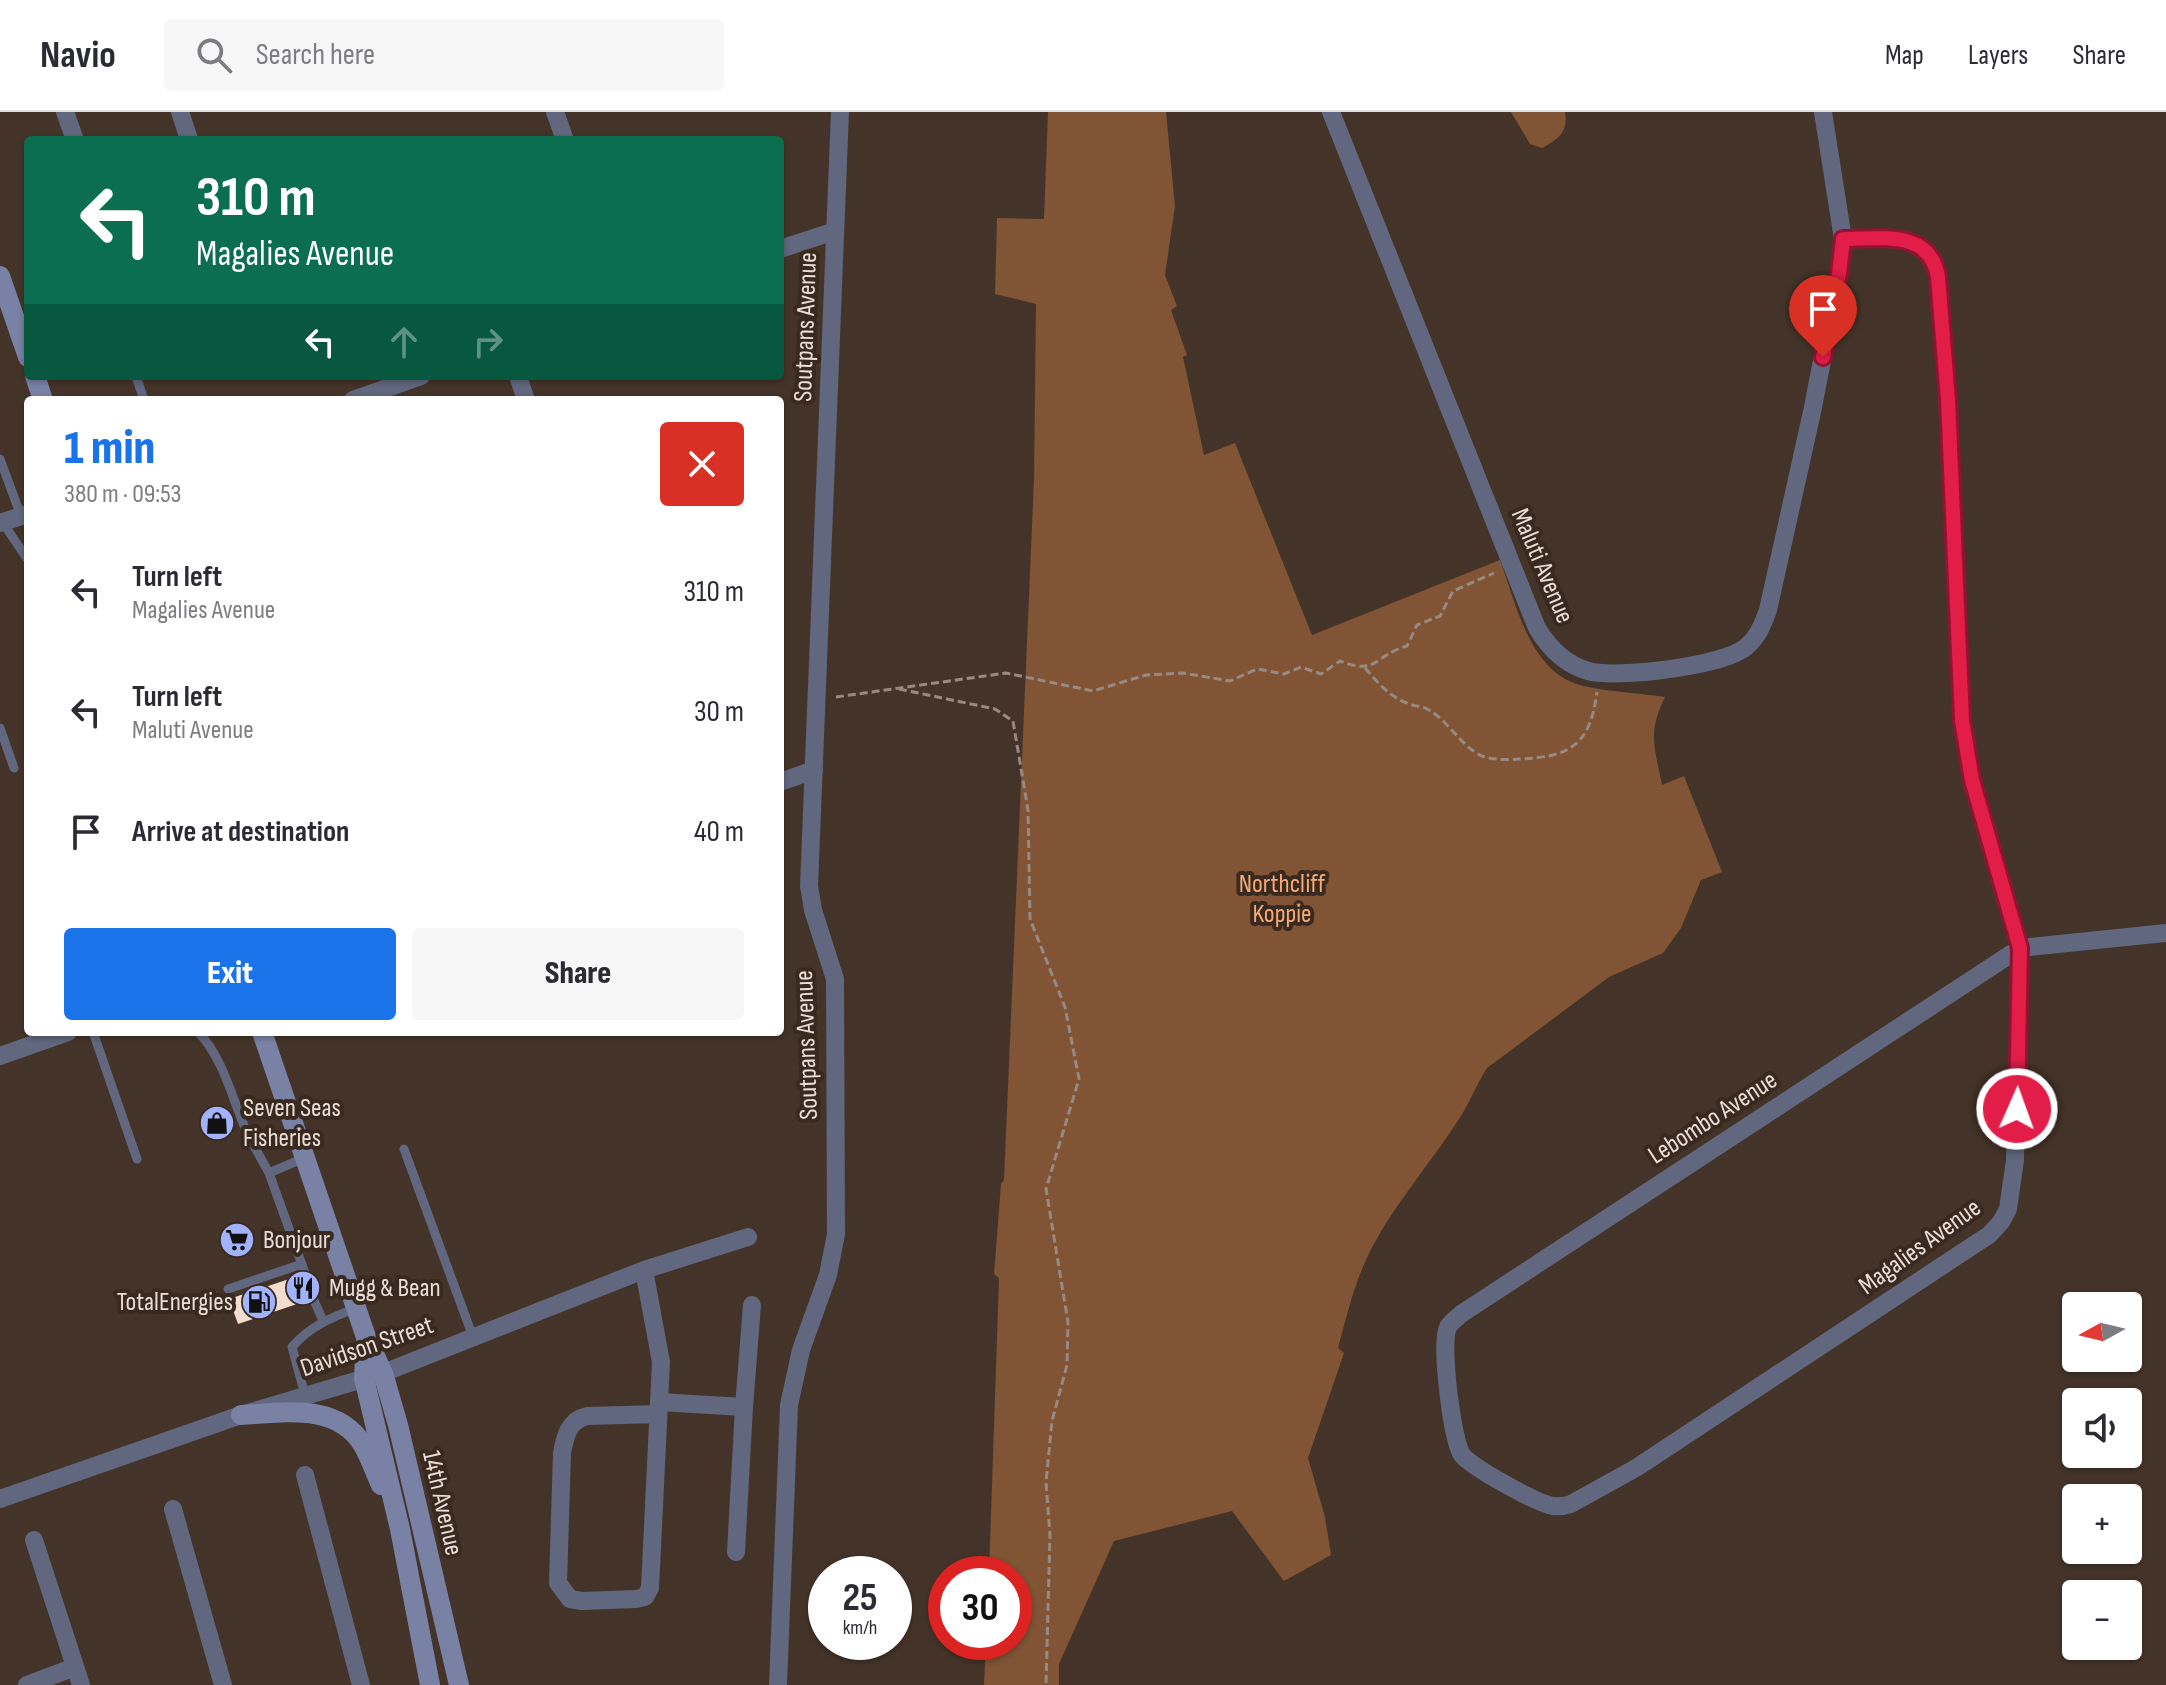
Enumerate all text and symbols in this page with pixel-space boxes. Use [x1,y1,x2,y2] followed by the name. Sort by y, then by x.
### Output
[164,19,724,91] search box
[40,33,116,78] text: Navio
[192,33,236,77] icon: search
[256,37,375,73] text: Search here
[1885,39,1924,72] text: Map
[1968,39,2028,72] text: Layers
[2072,39,2126,72] text: Share
[196,165,316,232] text: 310 m
[64,168,168,272] icon: left
[196,233,394,276] text: Magalies Avenue
[788,252,824,402] street label: Soutpans Avenue
[1789,275,1857,357] pin
[1801,287,1845,331] icon: arrive
[298,320,342,364] icon: left
[382,320,426,364] icon: ahead
[466,320,510,364] icon: right
[64,420,155,477] text: 1 min
[660,422,744,506] button: close
[64,479,182,510] text: 380 m · 09:53
[1504,504,1580,628] street label: Maluti Avenue
[132,559,222,595] text: Turn left
[64,570,108,614] icon: left
[684,574,744,610] text: 310 m
[132,595,275,626] text: Magalies Avenue
[132,679,222,715] text: Turn left
[64,690,108,734] icon: left
[694,694,744,730] text: 30 m
[132,715,254,746] text: Maluti Avenue
[64,810,108,854] icon: arrive
[132,814,349,850] text: Arrive at destination
[694,814,744,850] text: 40 m
[1239,869,1325,930] park label: Northcliff Koppie
[64,928,396,1020] button: Exit
[412,928,744,1020] button: Share
[789,970,825,1120] street label: Soutpans Avenue
[1643,1065,1783,1171] street label: Lebombo Avenue
[1975,1067,2059,1151] position arrow
[243,1093,341,1154] place label: Seven Seas Fisheries
[198,1104,236,1142] shop icon: Seven Seas Fisheries
[1853,1192,1987,1302] street label: Magalies Avenue
[218,1221,256,1259] supermarket icon: Bonjour
[263,1225,331,1256] place label: Bonjour
[284,1269,322,1307] restaurant icon: Mugg & Bean
[329,1273,441,1304] place label: Mugg & Bean
[240,1283,278,1321] fuel station icon: TotalEnergies
[117,1287,233,1318] place label: TotalEnergies
[2062,1292,2142,1372] north arrow
[2062,1292,2142,1660] map controls
[297,1310,438,1384] street label: Davidson Street
[2062,1388,2142,1468] button: sound
[415,1448,469,1558] street label: 14th Avenue
[2062,1484,2142,1564] button: +
[928,1556,1032,1660] speed limit sign: 30
[842,1574,878,1622] text: 25
[2062,1580,2142,1660] button: −
[843,1616,877,1640] text: km/h

